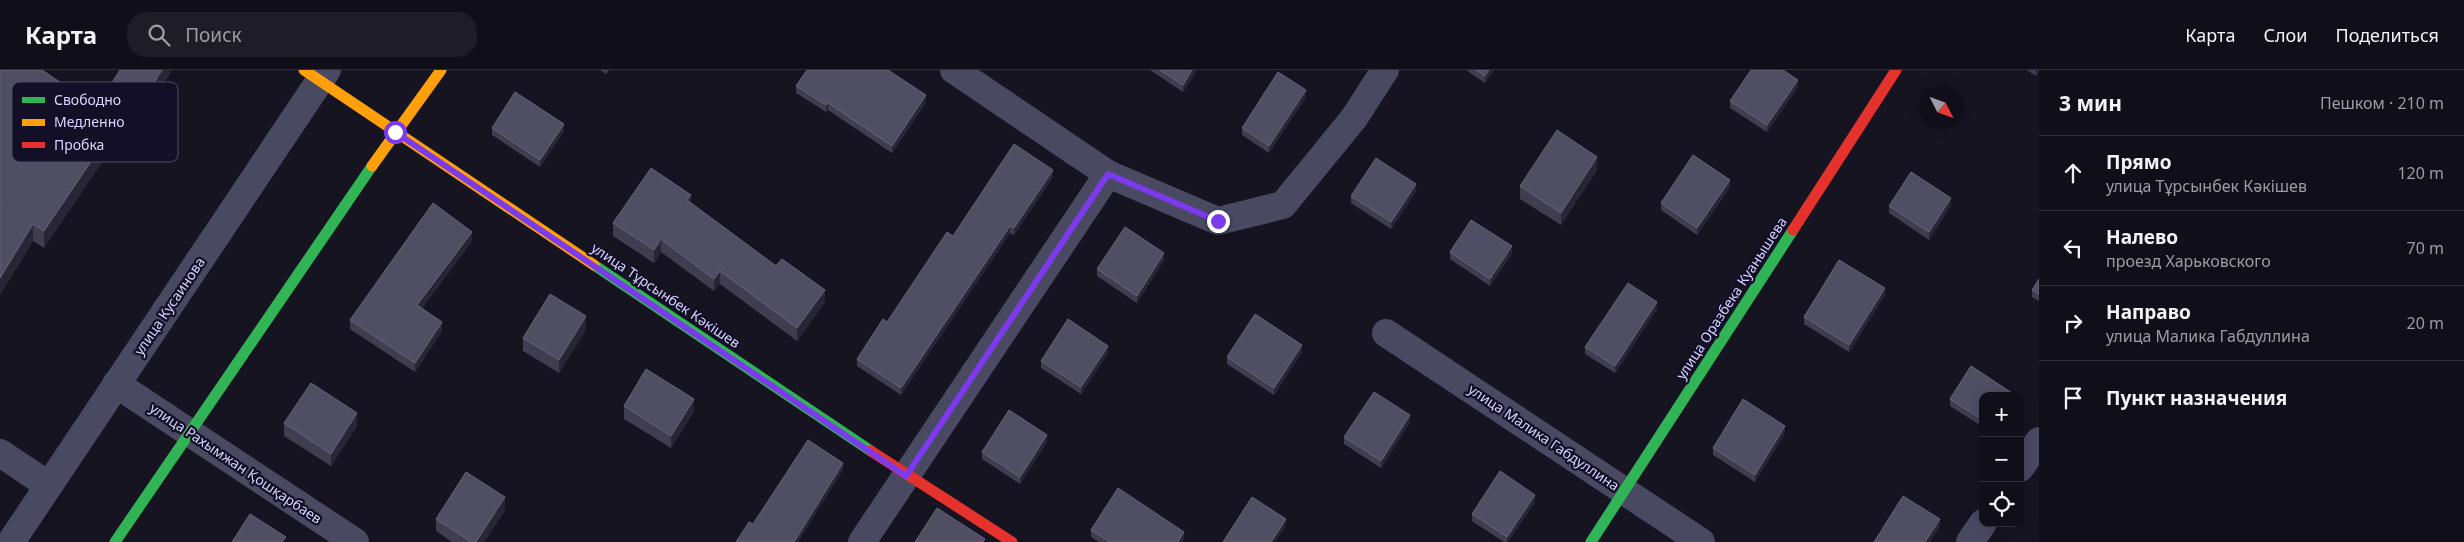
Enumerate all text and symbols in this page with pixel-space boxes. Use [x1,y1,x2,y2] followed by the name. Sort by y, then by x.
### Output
[127,12,477,57] search box
[25,18,97,51] text: Карта
[145,21,173,49] icon: search
[185,22,242,48] text: Поиск
[2185,23,2235,47] text: Карта
[2263,23,2307,47] text: Слои
[2335,23,2439,47] text: Поделиться
[12,82,178,162] legend
[1919,85,1964,130] north arrow
[2059,89,2122,117] text: 3 мин
[54,90,121,109] text: Свободно
[2320,92,2444,114] text: Пешком · 210 m
[54,112,125,131] text: Медленно
[384,121,407,144] route start
[54,135,104,154] text: Пробка
[2106,149,2172,175] text: Прямо
[2059,159,2087,187] icon: ahead
[2397,162,2444,184] text: 120 m
[2106,175,2307,197] text: улица Тұрсынбек Кәкішев
[1207,210,1230,233] route end
[1671,213,1791,383] street label: улица Оразбека Куанышева
[2106,224,2178,250] text: Налево
[2059,234,2087,262] icon: left
[2407,237,2444,259] text: 70 m
[588,238,744,352] street label: улица Тұрсынбек Кәкішев
[2106,250,2271,272] text: проезд Харьковского
[129,253,209,359] street label: улица Кусаинова
[2106,299,2191,325] text: Направо
[2059,309,2087,337] icon: right
[2407,312,2444,334] text: 20 m
[2106,325,2310,347] text: улица Малика Габдуллина
[1465,379,1623,495] street label: улица Малика Габдуллина
[2059,384,2087,412] icon: arrive
[2106,385,2287,411] text: Пункт назначения
[1979,392,2024,527] map controls
[1979,392,2024,437] button: +
[146,398,326,528] street label: улица Рахымжан Қошқарбаев
[1979,437,2024,482] button: −
[1979,482,2024,527] button: locate

